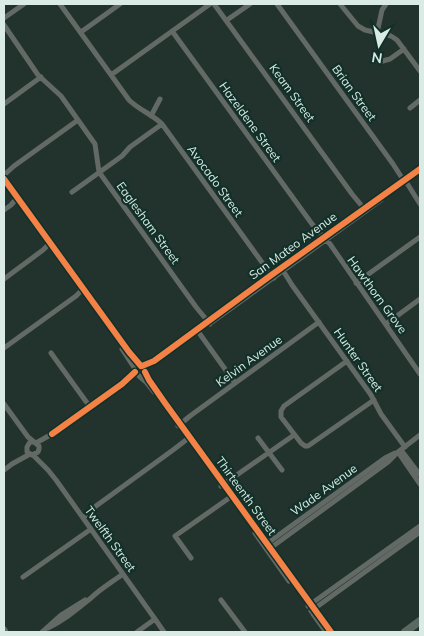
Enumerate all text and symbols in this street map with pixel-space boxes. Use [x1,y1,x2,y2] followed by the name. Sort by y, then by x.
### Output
[354,20,404,70] north arrow
[370,48,384,68] text: N
[266,61,318,125] street label: Keam Street
[329,62,380,124] street label: Brian Street
[216,79,285,165] street label: Hazeldene Street
[184,142,246,220] street label: Avocado Street
[114,179,183,267] street label: Eaglesham Street
[246,209,340,282] street label: San Mateo Avenue
[344,253,411,336] street label: Hawthorn Grove
[331,325,386,395] street label: Hunter Street
[213,332,285,390] street label: Kelvin Avenue
[213,453,280,538] street label: Thirteenth Street
[288,460,360,519] street label: Wade Avenue
[82,503,139,574] street label: Twelfth Street

